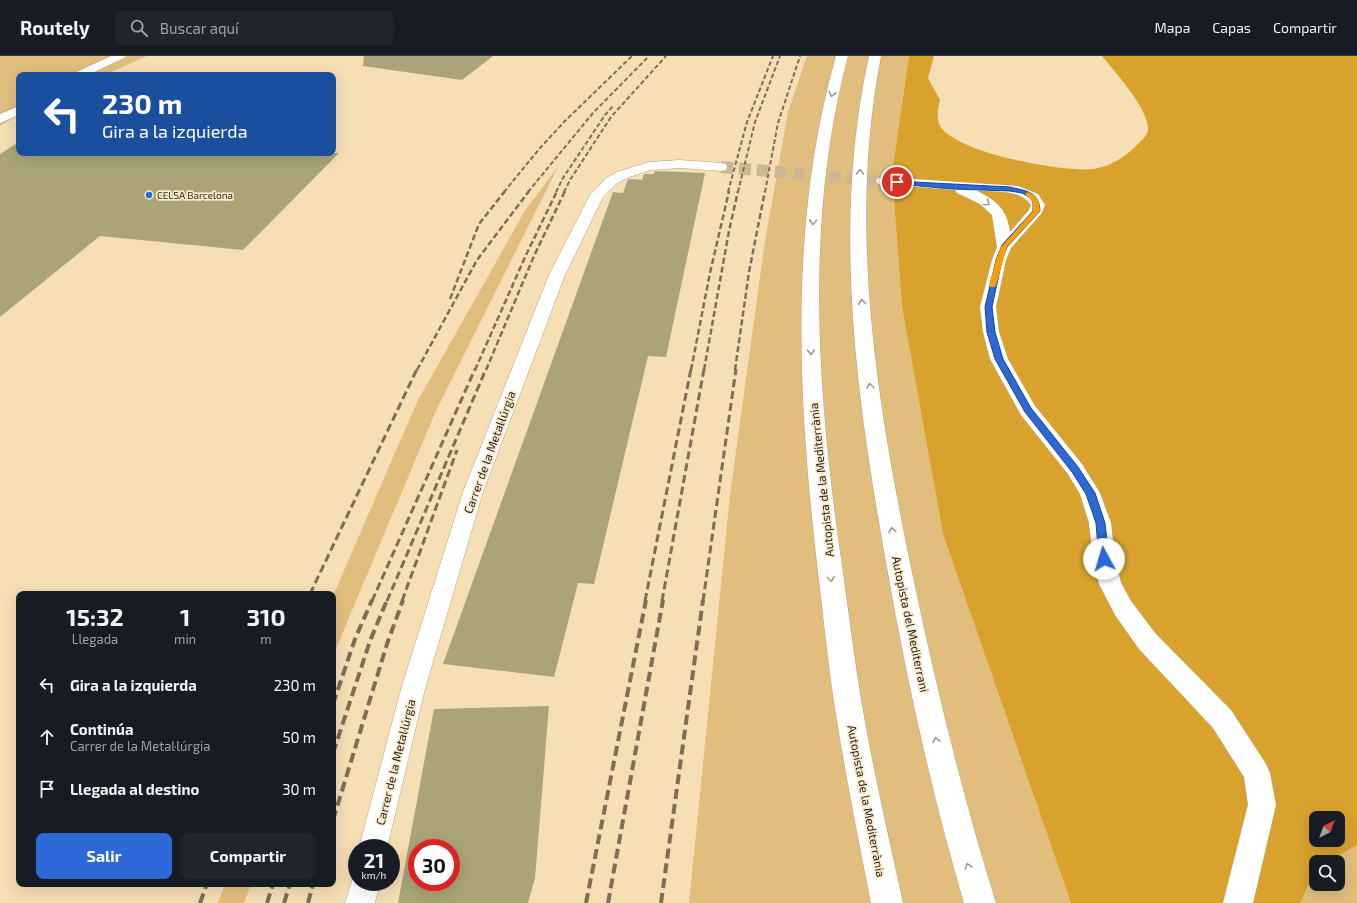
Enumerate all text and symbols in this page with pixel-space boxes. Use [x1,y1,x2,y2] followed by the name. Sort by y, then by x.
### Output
[114,10,394,46] search box
[20,16,90,39] text: Routely
[128,17,150,39] icon: search
[160,19,239,37] text: Buscar aquí
[1155,19,1190,36] text: Mapa
[1212,19,1251,36] text: Capas
[1273,19,1337,36] text: Compartir
[102,86,183,120] text: 230 m
[36,88,88,140] icon: left
[829,90,837,97] one-way arrow
[102,120,248,142] text: Gira a la izquierda
[880,165,914,199] pin
[855,169,864,175] one-way arrow
[886,171,908,193] icon: arrive
[157,189,233,201] place label: CELSA Barcelona
[144,190,154,200] marker: CELSA Barcelona
[983,198,990,206] one-way arrow
[809,219,818,225] one-way arrow
[857,299,866,305] one-way arrow
[806,349,815,355] one-way arrow
[866,383,875,389] one-way arrow
[460,389,518,515] street label: Carrer de la Metal·lúrgia
[806,402,836,558] street label: Autopista de la Mediterrània
[888,527,897,534] one-way arrow
[1083,538,1125,580] position arrow
[890,555,932,693] street label: Autopista del Mediterrani
[826,576,835,582] one-way arrow
[66,602,124,631] text: 15:32
[180,602,190,631] text: 1
[247,602,286,631] text: 310
[72,631,118,647] text: Llegada
[174,631,196,647] text: min
[260,631,272,647] text: m
[36,674,58,696] icon: left
[70,676,197,694] text: Gira a la izquierda
[274,676,316,694] text: 230 m
[373,697,417,827] street label: Carrer de la Metal·lúrgia
[70,720,133,738] text: Continúa
[845,724,889,878] street label: Autopista de la Mediterrània
[36,726,58,748] icon: ahead
[282,728,316,746] text: 50 m
[933,737,941,743] one-way arrow
[70,738,210,754] text: Carrer de la Metal·lúrgia
[36,778,58,800] icon: arrive
[70,780,199,798] text: Llegada al destino
[282,780,316,798] text: 30 m
[1309,811,1345,847] north arrow
[1309,811,1345,891] map controls
[36,833,172,879] button: Salir
[180,833,316,879] button: Compartir
[408,839,460,891] speed limit sign: 30
[364,848,384,872] text: 21
[1309,855,1345,891] button: search
[964,862,973,869] one-way arrow
[362,869,386,881] text: km/h

